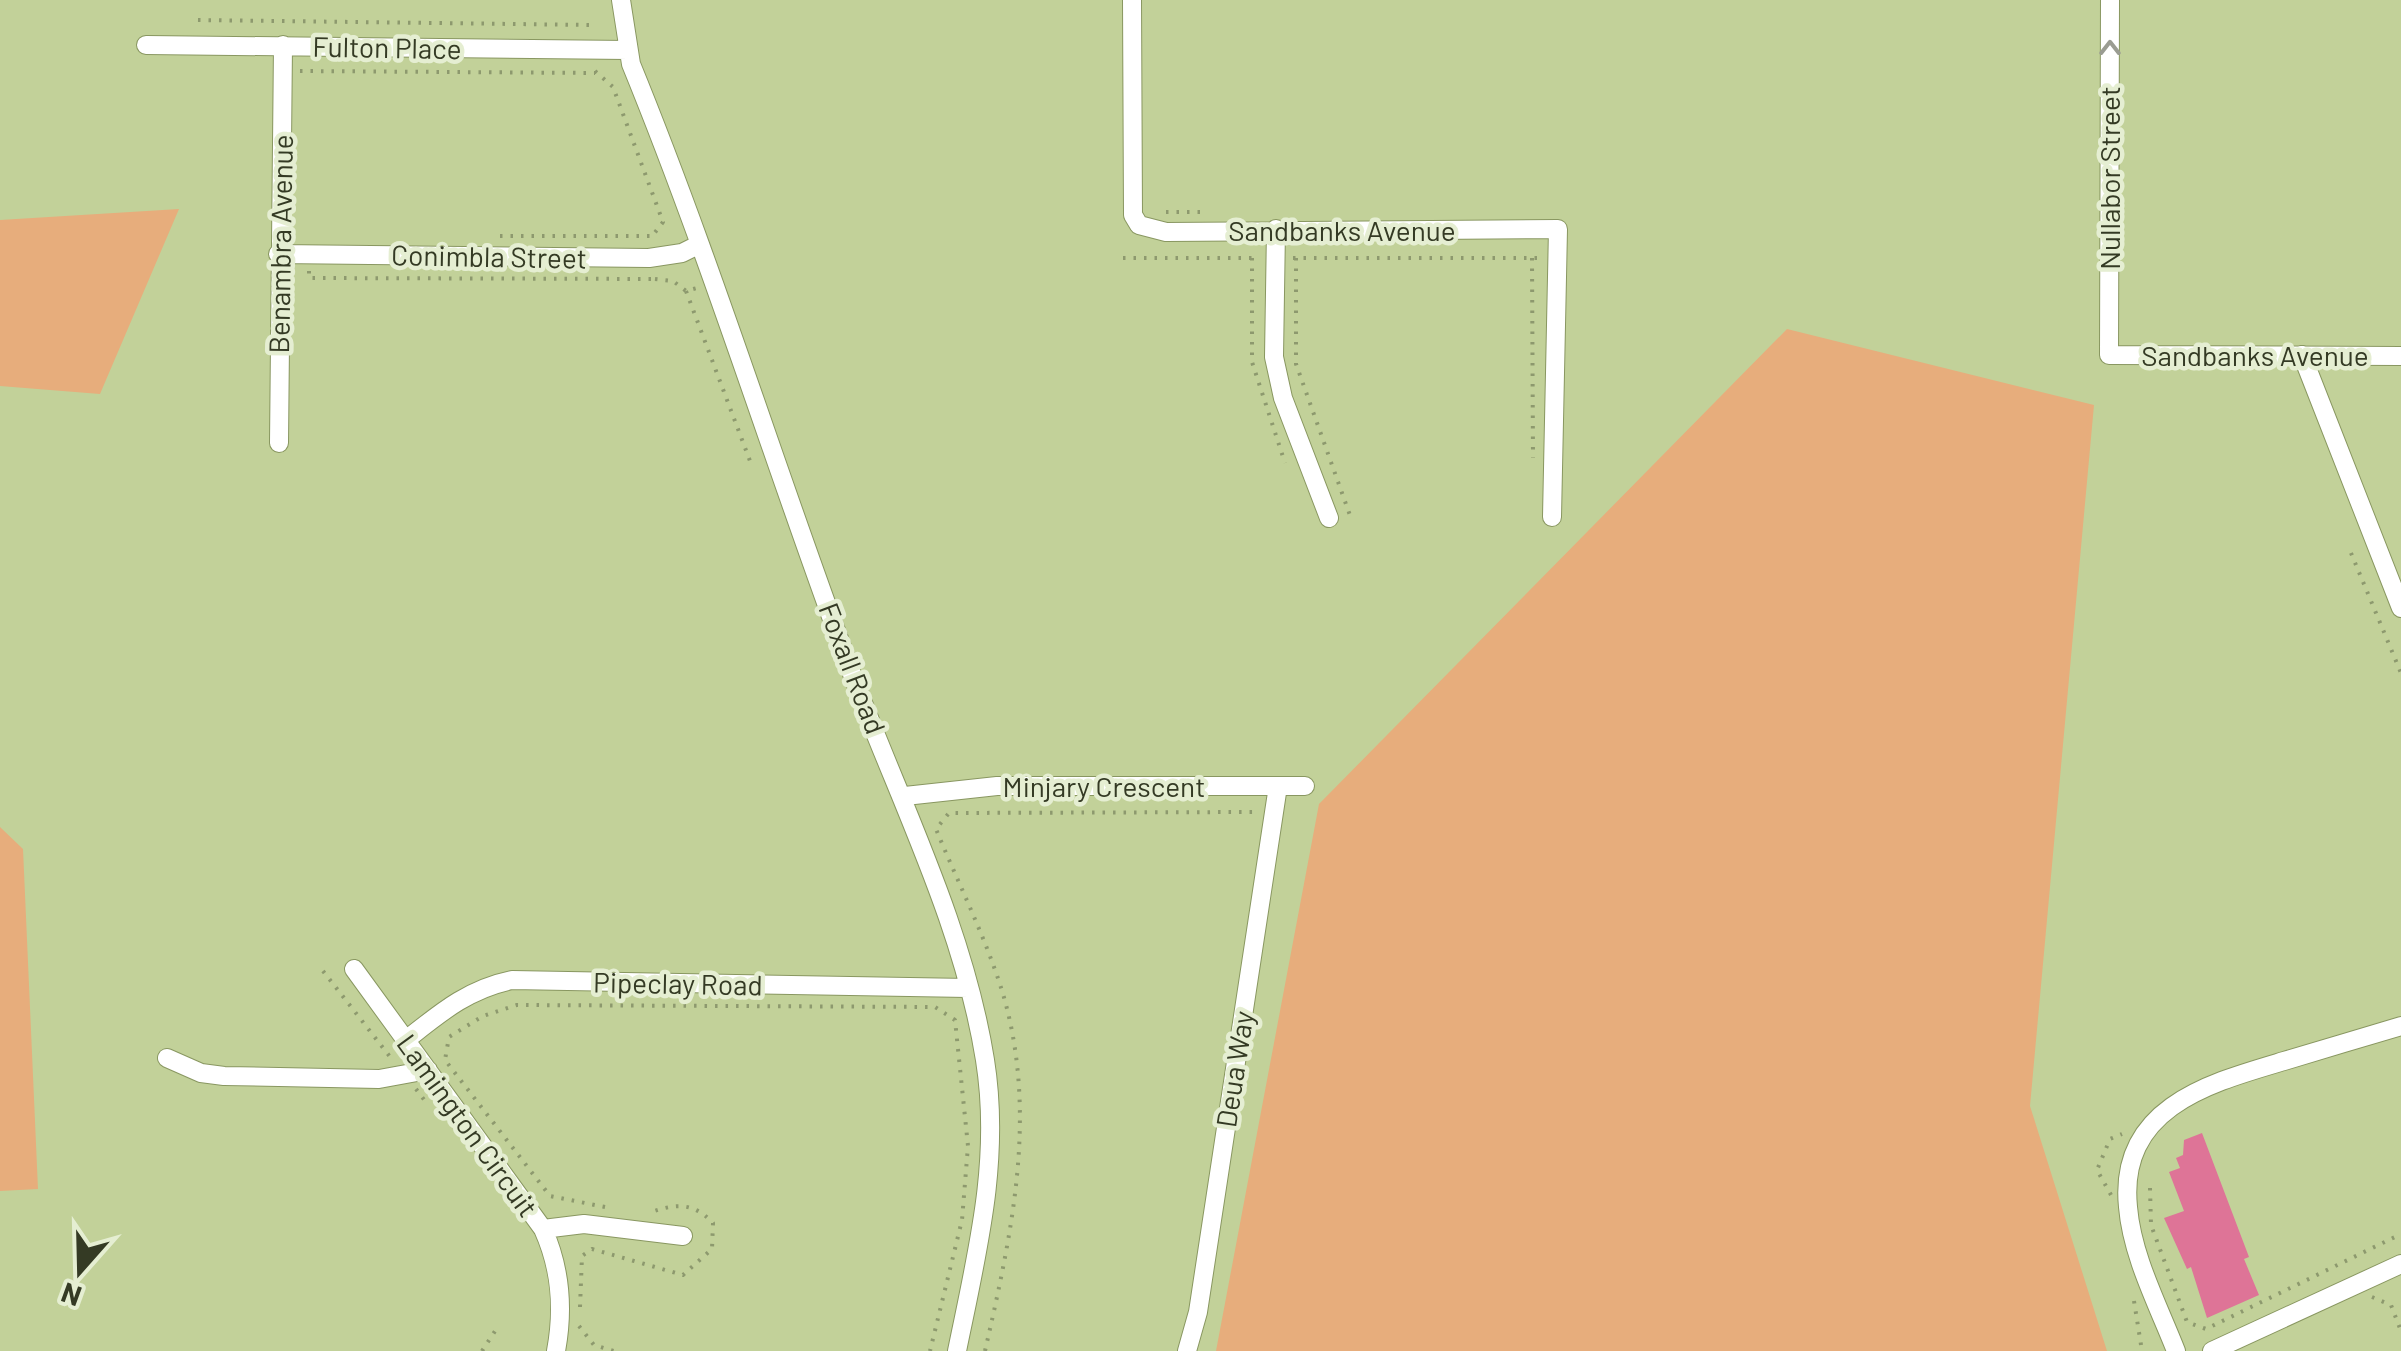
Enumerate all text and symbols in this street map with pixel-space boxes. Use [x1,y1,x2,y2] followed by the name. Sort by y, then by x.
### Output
[312,29,462,65] street label: Fulton Place
[2099,39,2121,54] one-way arrow
[2092,86,2126,270] street label: Nullabor Street
[261,134,299,354] street label: Benambra Avenue
[1228,213,1456,247] street label: Sandbanks Avenue
[391,237,587,275] street label: Conimbla Street
[2141,338,2369,372] street label: Sandbanks Avenue
[812,598,894,738] street label: Foxall Road
[1003,769,1205,803] street label: Minjary Crescent
[593,965,763,1001] street label: Pipeclay Road
[1208,1008,1260,1130] street label: Deua Way
[390,1027,546,1223] street label: Lamington Circuit
[30,1221,130,1321] north arrow
[57,1276,86,1315] text: N

